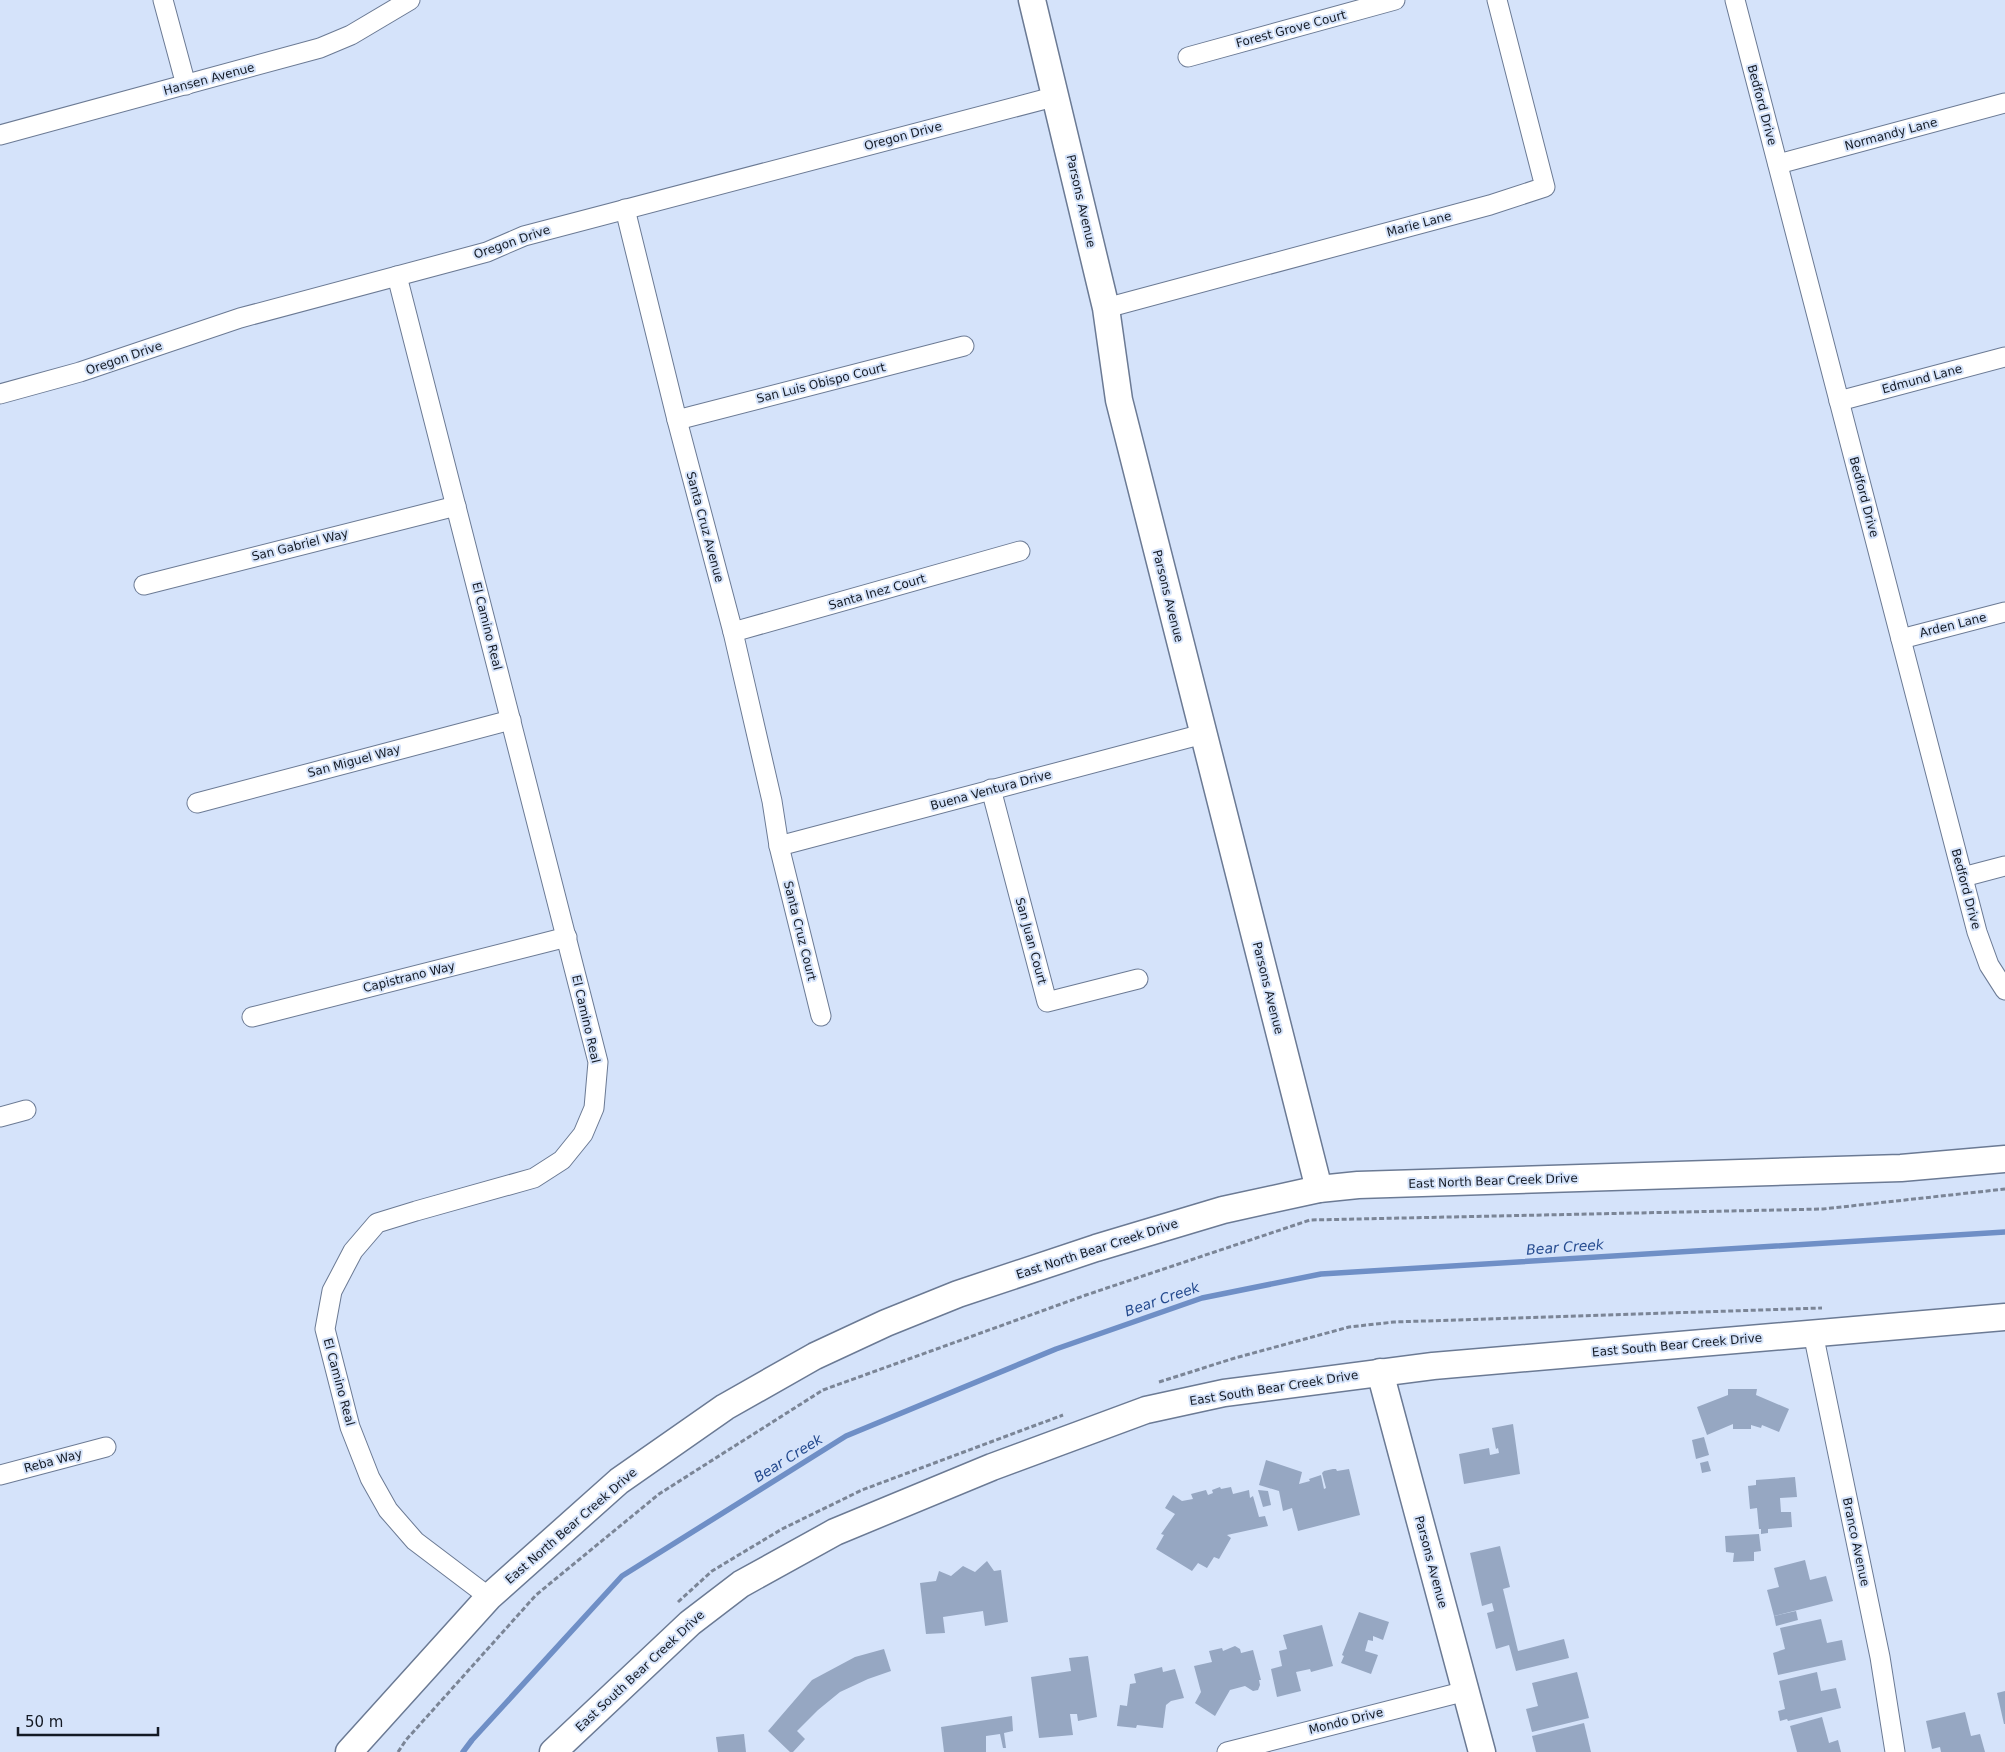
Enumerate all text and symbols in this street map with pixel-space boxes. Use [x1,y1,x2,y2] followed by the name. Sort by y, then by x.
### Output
[1235,8,1348,50] street label: Forest Grove Court
[162,60,256,98] street label: Hansen Avenue
[1745,63,1779,147] street label: Bedford Drive
[1843,115,1939,153] street label: Normandy Lane
[863,119,943,153] street label: Oregon Drive
[1064,153,1098,249] street label: Parsons Avenue
[1385,209,1453,239] street label: Marie Lane
[472,222,552,262] street label: Oregon Drive
[84,338,164,378] street label: Oregon Drive
[755,360,887,406] street label: San Luis Obispo Court
[1880,362,1964,396] street label: Edmund Lane
[1847,455,1881,539] street label: Bedford Drive
[683,470,727,584] street label: Santa Cruz Avenue
[250,526,350,564] street label: San Gabriel Way
[1150,548,1186,644] street label: Parsons Avenue
[827,571,927,613] street label: Santa Inez Court
[469,581,505,671] street label: El Camino Real
[1918,610,1988,640] street label: Arden Lane
[306,742,402,780] street label: San Miguel Way
[929,767,1053,813] street label: Buena Ventura Drive
[1949,847,1983,931] street label: Bedford Drive
[781,880,819,983] street label: Santa Cruz Court
[1013,896,1049,986] street label: San Juan Court
[1250,940,1286,1036] street label: Parsons Avenue
[362,959,456,995] street label: Capistrano Way
[569,974,603,1064] street label: El Camino Real
[1408,1171,1578,1191] street label: East North Bear Creek Drive
[1014,1216,1180,1282] street label: East North Bear Creek Drive
[1526,1236,1605,1258] water label: Bear Creek
[1123,1278,1202,1319] water label: Bear Creek
[1591,1331,1763,1359] street label: East South Bear Creek Drive
[321,1337,357,1427] street label: El Camino Real
[1189,1368,1359,1408] street label: East South Bear Creek Drive
[751,1430,826,1485] water label: Bear Creek
[22,1447,84,1475] street label: Reba Way
[502,1465,640,1587] street label: East North Bear Creek Drive
[1840,1496,1872,1588] street label: Branco Avenue
[1412,1514,1450,1610] street label: Parsons Avenue
[573,1608,707,1734] street label: East South Bear Creek Drive
[18,1704,158,1736] scale bar
[1307,1705,1385,1737] street label: Mondo Drive
[25,1713,63,1731] text: 50 m

